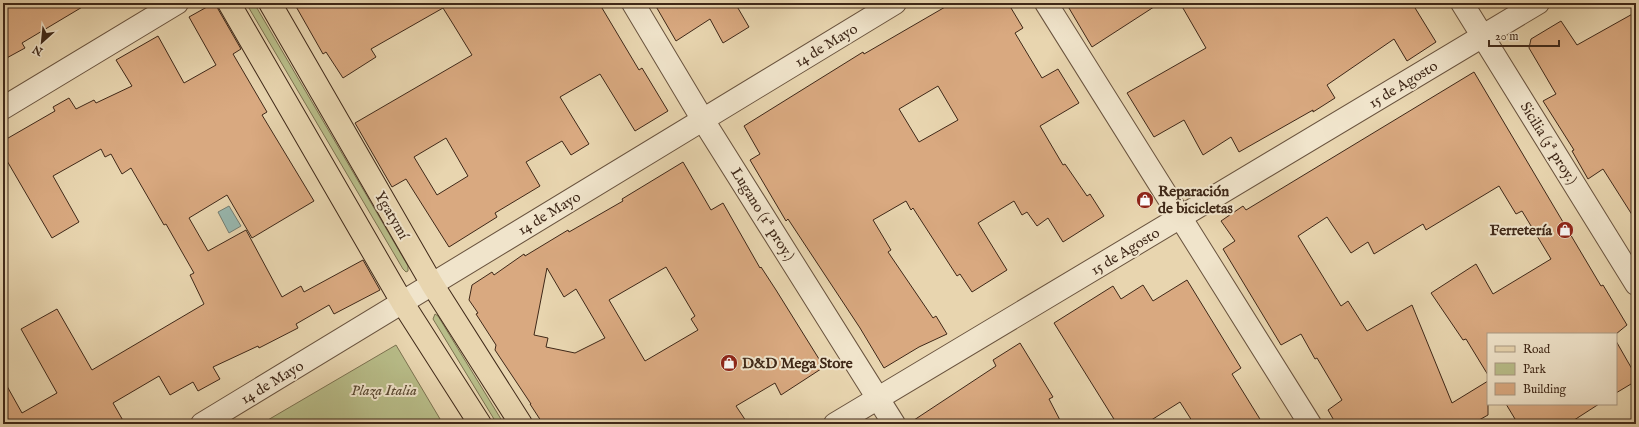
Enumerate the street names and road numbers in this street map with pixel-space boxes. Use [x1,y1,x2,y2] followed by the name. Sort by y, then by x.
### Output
[791,19,861,72] street label: 14 de Mayo
[1365,56,1441,112] street label: 15 de Agosto
[1516,98,1582,188] street label: Sicilia (3ª proy.)
[726,164,799,265] street label: Lugano (1ª proy.)
[514,187,584,240] street label: 14 de Mayo
[370,188,413,243] street label: Ygatymí
[1087,223,1163,279] street label: 15 de Agosto
[237,356,307,409] street label: 14 de Mayo

